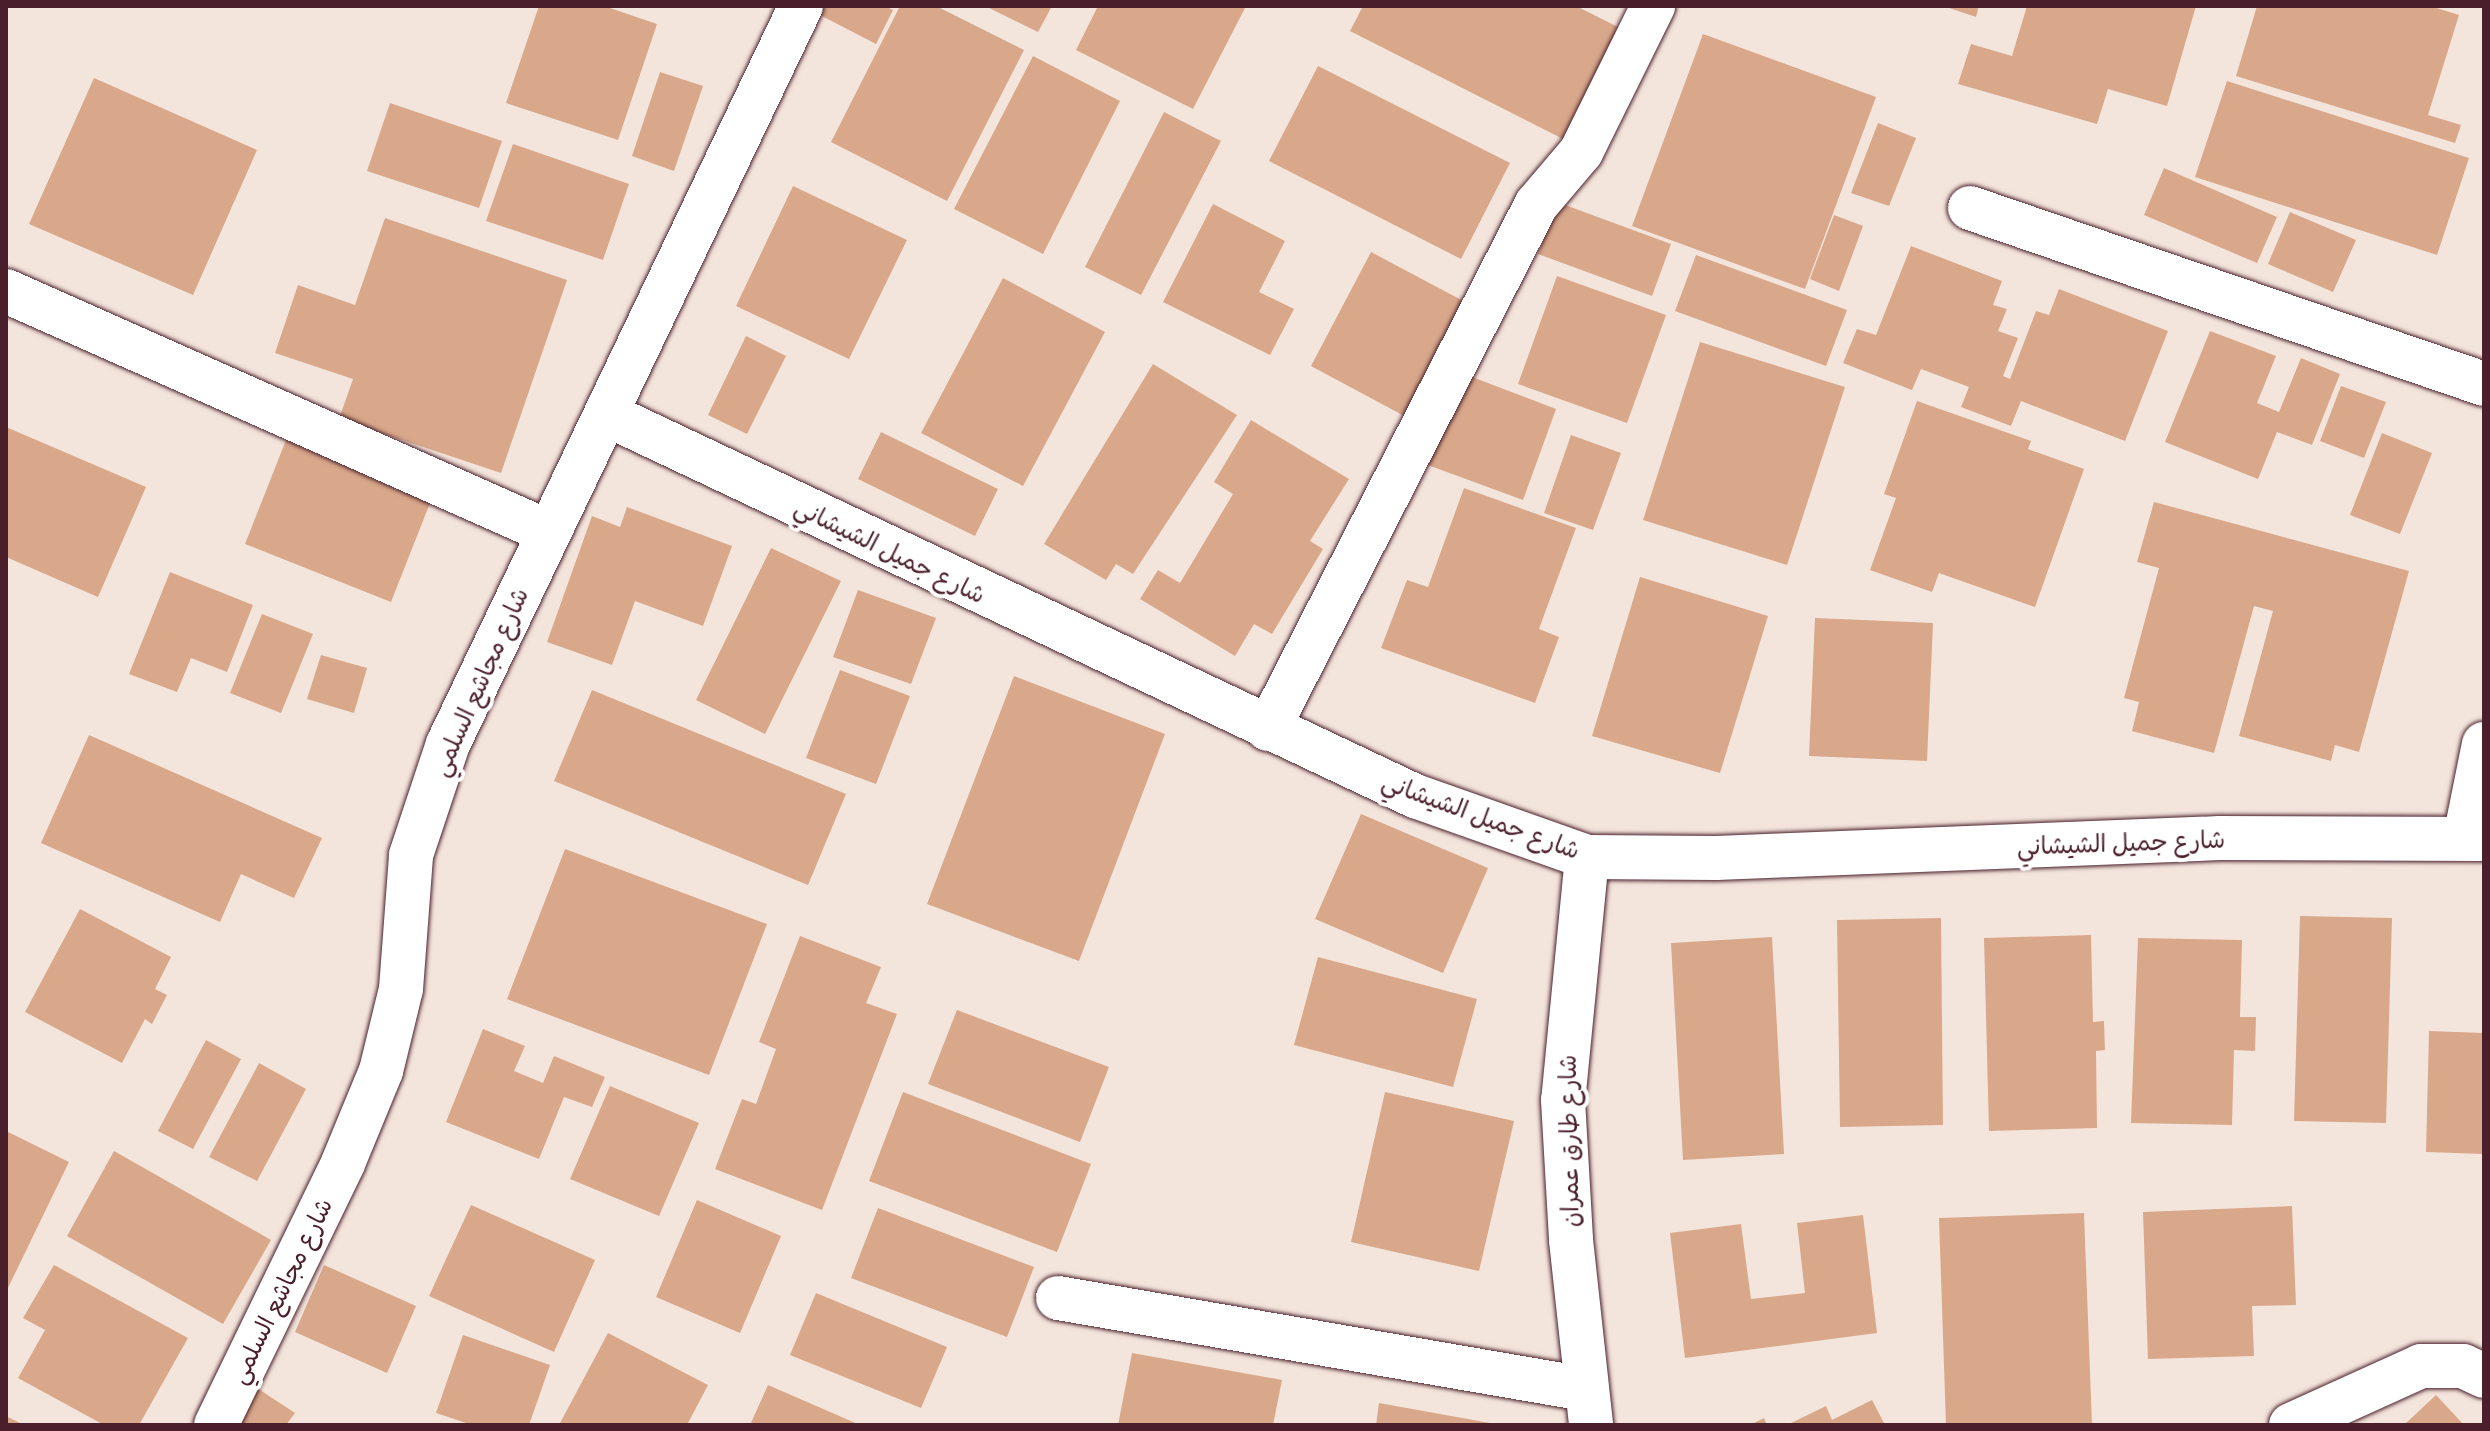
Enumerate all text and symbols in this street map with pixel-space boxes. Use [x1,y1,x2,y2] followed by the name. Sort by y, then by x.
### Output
[790,492,990,610] street label: شارع جميل الشيشاني
[426,583,534,781] street label: شارع مجاشع السلمي
[1378,767,1584,865] street label: شارع جميل الشيشاني
[2016,825,2226,861] street label: شارع جميل الشيشاني
[1553,1054,1585,1228] street label: شارع طارق عمران
[224,1193,338,1389] street label: شارع مجاشع السلمي

